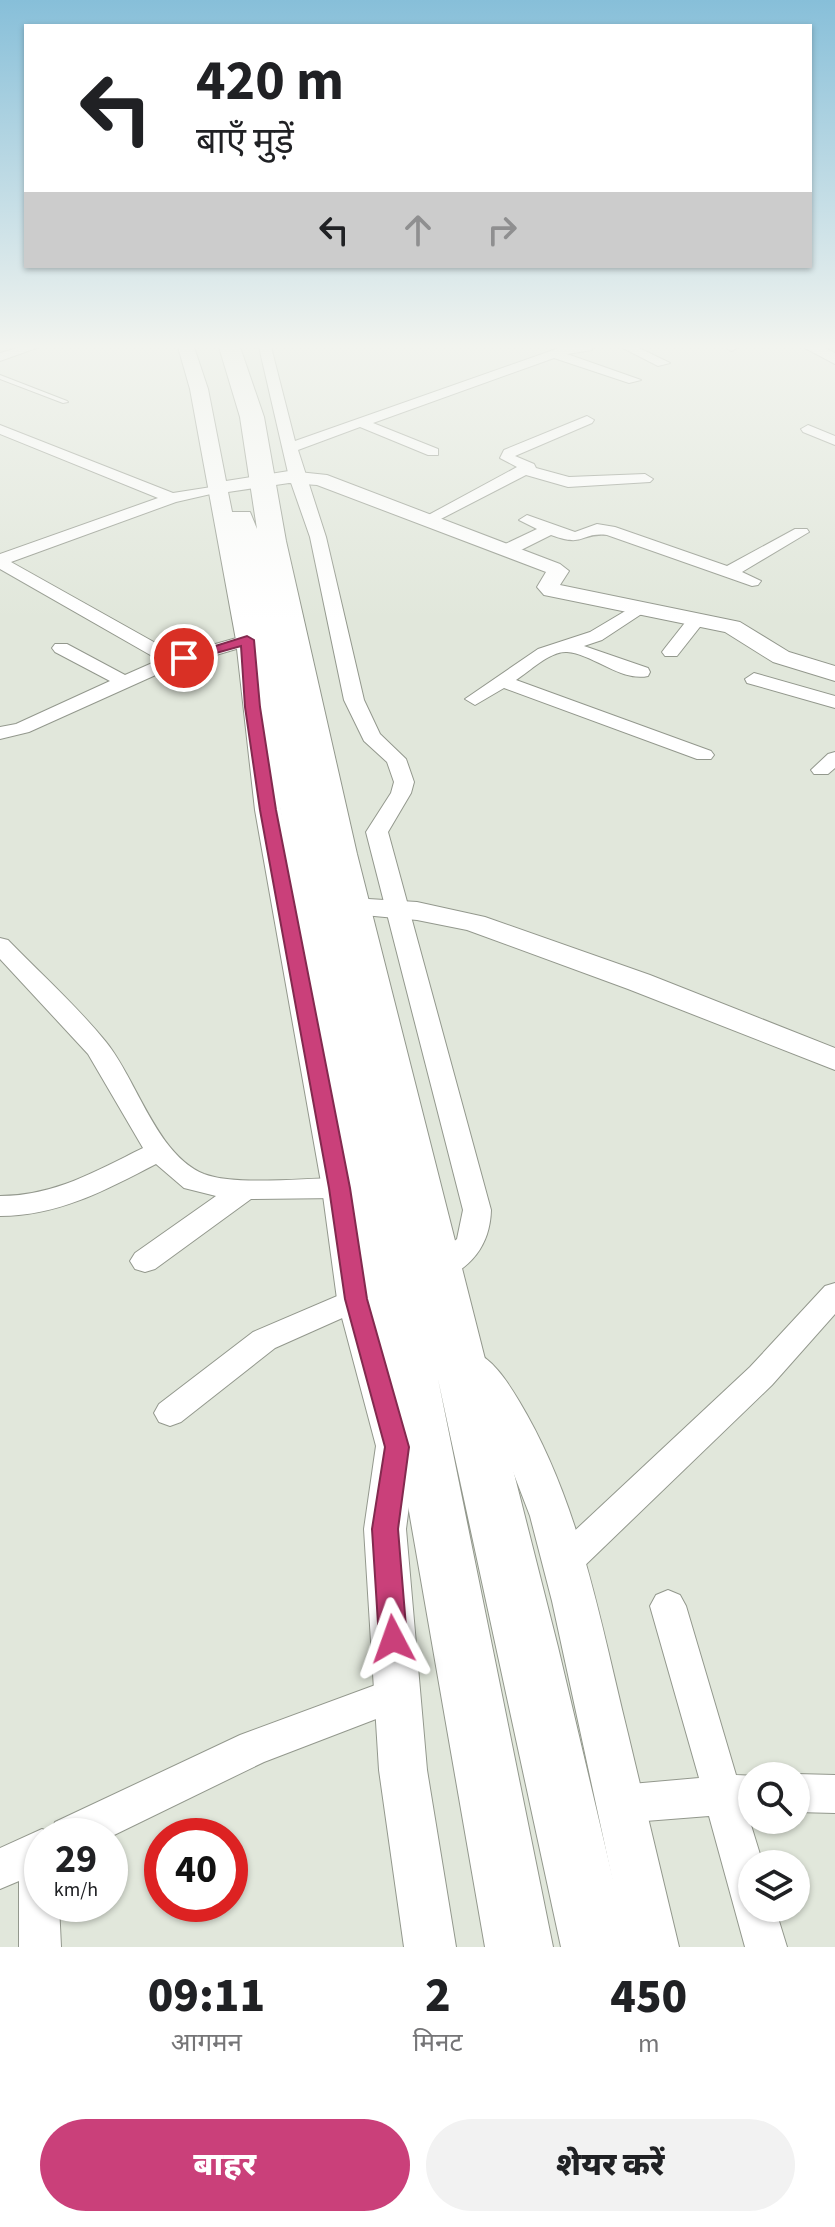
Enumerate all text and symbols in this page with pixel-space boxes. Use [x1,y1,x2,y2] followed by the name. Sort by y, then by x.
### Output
[196,42,344,121] text: 420 m
[64,56,168,160] icon: left
[196,116,294,167] text: बाएँ मुड़ें
[312,208,356,252] icon: left
[396,208,440,252] icon: ahead
[480,208,524,252] icon: right
[150,624,218,692] pin
[162,636,206,680] icon: arrive
[351,1597,435,1681] position arrow
[738,1762,810,1922] map controls
[738,1762,810,1834] button: search
[144,1818,248,1922] speed limit sign: 40
[55,1831,97,1888] text: 29
[738,1850,810,1922] button: layers
[54,1876,98,1904] text: km/h
[148,1962,265,2030] text: 09:11
[425,1962,451,2030] text: 2
[610,1963,687,2031] text: 450
[171,2024,242,2061] text: आगमन
[413,2024,463,2061] text: मिनट
[638,2025,660,2062] text: m
[40,2119,410,2211] button: बाहर
[426,2119,795,2211] button: शेयर करें

